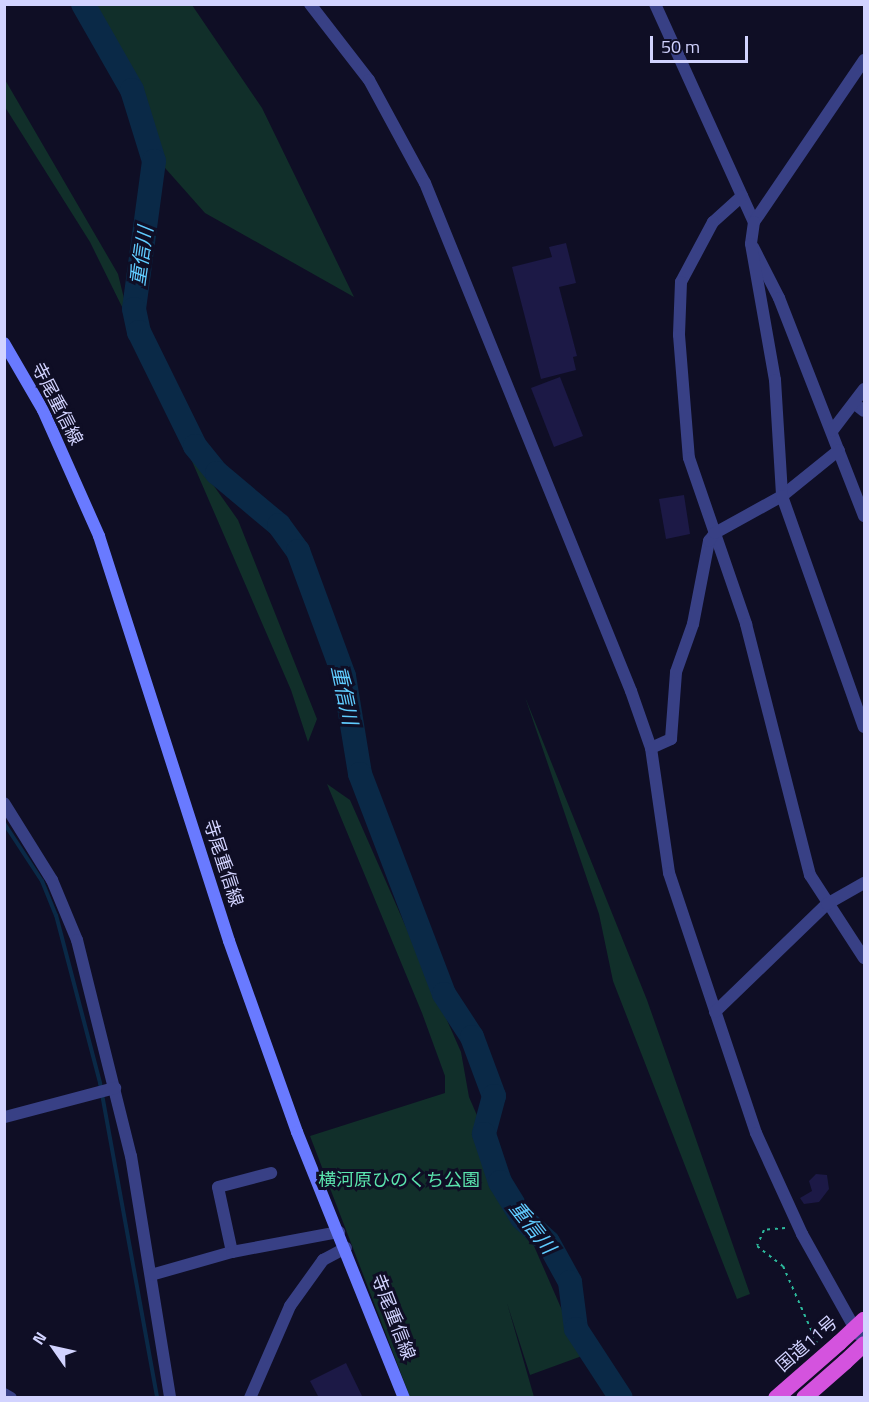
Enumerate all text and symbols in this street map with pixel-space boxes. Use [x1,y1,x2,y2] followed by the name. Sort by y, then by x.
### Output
[653,24,750,62] scale bar
[661,33,700,60] text: 50 m
[125,225,157,287] water label: 重信川
[27,359,87,449] street label: 寺尾重信線
[327,663,363,727] water label: 重信川
[199,817,247,909] street label: 寺尾重信線
[318,1169,480,1191] park label: 横河原ひのくち公園
[505,1196,561,1258] water label: 重信川
[367,1271,419,1363] street label: 寺尾重信線
[772,1312,842,1376] street label: 国道11号
[24,1318,84,1378] north arrow
[26,1327,52,1349] text: N

